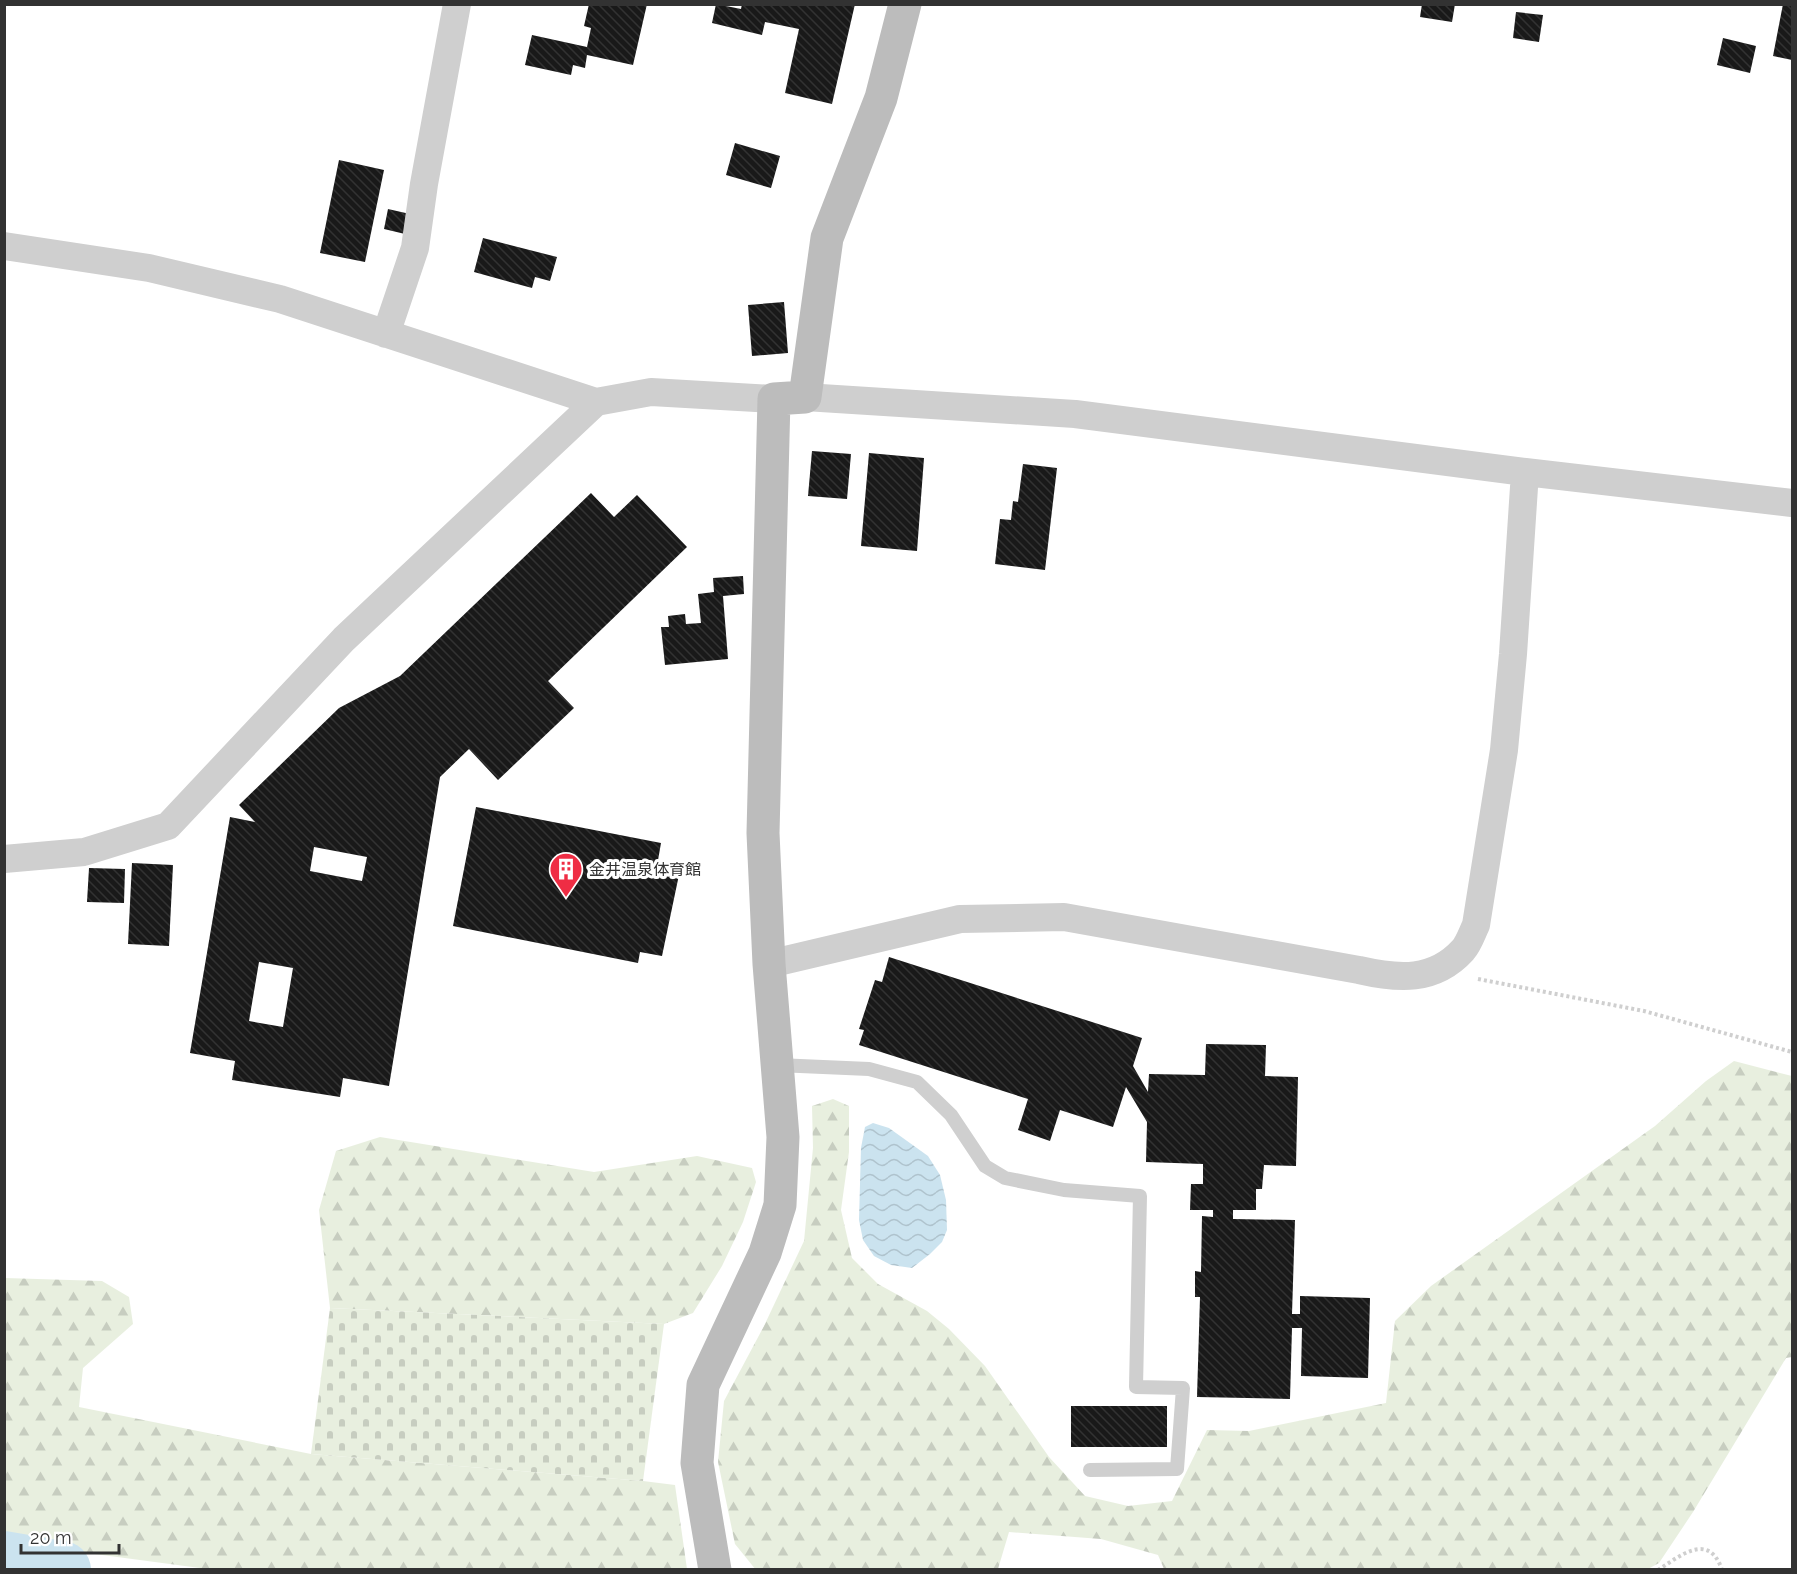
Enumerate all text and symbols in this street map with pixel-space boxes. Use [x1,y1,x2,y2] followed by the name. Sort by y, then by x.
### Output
[548,851,584,898] building icon: 金井温泉体育館
[589,860,701,879] place label: 金井温泉体育館
[21,1517,118,1555] scale bar
[30,1527,72,1548] text: 20 m

